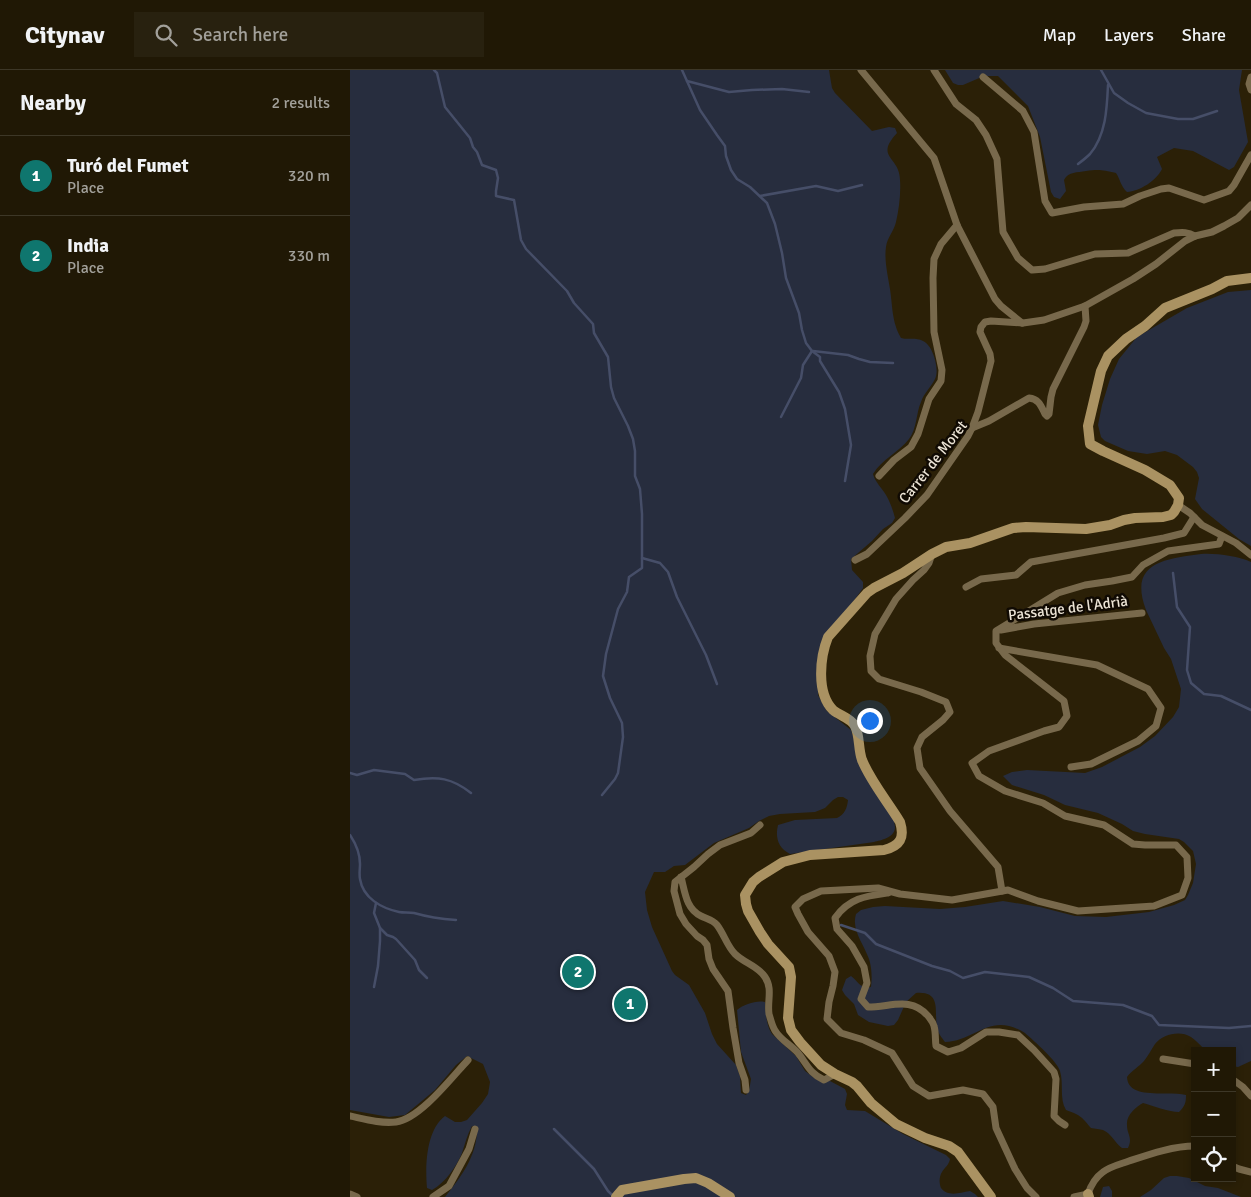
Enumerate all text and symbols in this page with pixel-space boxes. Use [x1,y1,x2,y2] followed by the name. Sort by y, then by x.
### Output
[134,12,484,57] search box
[25,20,104,50] text: Citynav
[152,21,180,49] icon: search
[192,23,288,47] text: Search here
[1043,24,1076,46] text: Map
[1104,24,1154,46] text: Layers
[1182,24,1226,46] text: Share
[20,90,86,116] text: Nearby
[271,93,330,113] text: 2 results
[67,154,189,178] text: Turó del Fumet
[32,166,40,186] text: 1
[288,166,330,186] text: 320 m
[67,178,104,198] text: Place
[67,234,109,258] text: India
[32,246,40,266] text: 2
[288,246,330,266] text: 330 m
[67,258,104,278] text: Place
[895,417,971,507] street label: Carrer de Moret
[1007,592,1129,624] street label: Passatge de l'Adrià
[857,708,883,734] your location
[562,953,594,991] pin: 2
[614,985,646,1023] pin: 1
[1191,1047,1236,1182] map controls
[1191,1047,1236,1092] button: +
[1191,1092,1236,1137] button: −
[1191,1137,1236,1182] button: locate

